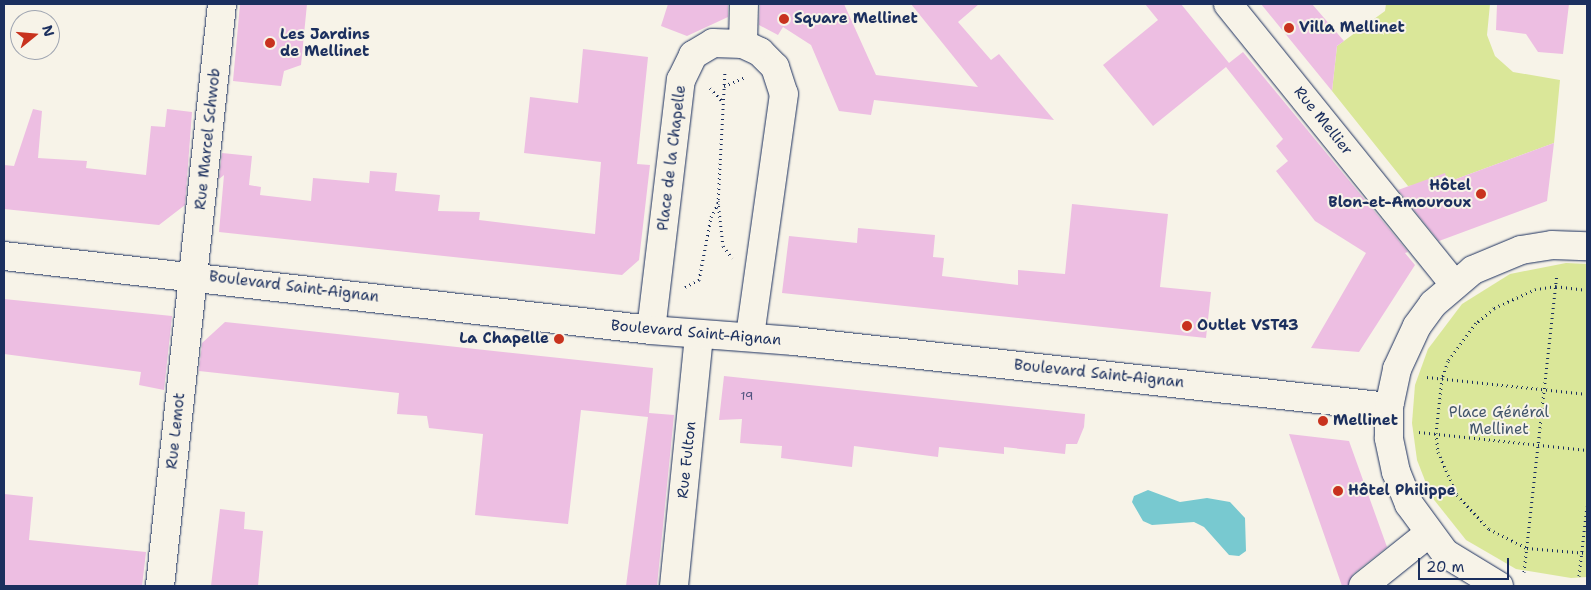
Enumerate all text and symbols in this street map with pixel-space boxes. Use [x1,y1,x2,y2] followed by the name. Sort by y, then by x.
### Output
[10,10,60,60] north arrow
[794,10,918,28] place label: Square Mellinet
[778,13,790,25] marker: Square Mellinet
[1299,19,1405,37] place label: Villa Mellinet
[1283,22,1295,34] marker: Villa Mellinet
[38,23,59,39] text: N
[280,25,370,60] place label: Les Jardins de Mellinet
[264,37,276,49] marker: Les Jardins de Mellinet
[192,67,224,211] street label: Rue Marcel Schwob
[1290,83,1356,159] street label: Rue Mellier
[654,84,690,232] street label: Place de la Chapelle
[1328,176,1471,211] place label: Hôtel Blon-et-Amouroux
[1475,188,1487,200] marker: Hôtel Blon-et-Amouroux
[208,268,380,306] street label: Boulevard Saint-Aignan
[610,317,782,349] street label: Boulevard Saint-Aignan
[1197,317,1298,335] place label: Outlet VST43
[1181,320,1193,332] marker: Outlet VST43
[459,330,549,348] place label: La Chapelle
[553,333,565,345] marker: La Chapelle
[1013,356,1185,392] street label: Boulevard Saint-Aignan
[741,390,753,404] house number: 19
[163,392,189,470] street label: Rue Lemot
[1449,403,1549,438] park label: Place Général Mellinet
[1333,412,1398,430] place label: Mellinet
[1317,415,1329,427] marker: Mellinet
[674,421,700,499] street label: Rue Fulton
[1348,482,1456,500] place label: Hôtel Philippe
[1332,485,1344,497] marker: Hôtel Philippe
[1421,548,1512,580] scale bar
[1426,557,1465,577] text: 20 m

